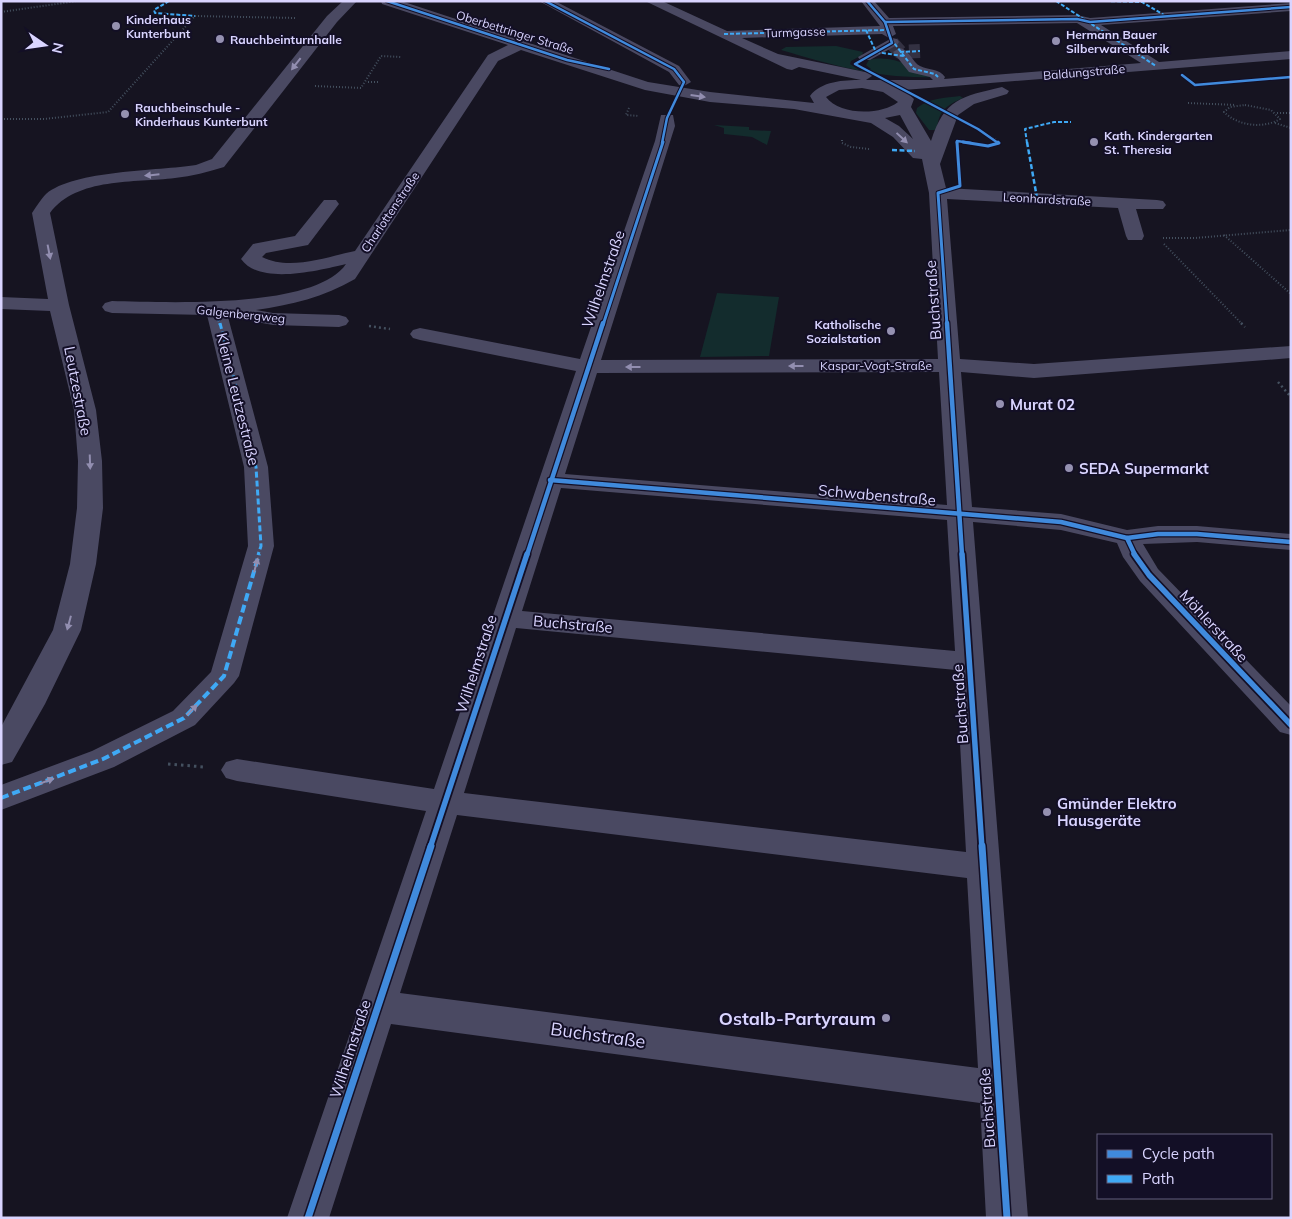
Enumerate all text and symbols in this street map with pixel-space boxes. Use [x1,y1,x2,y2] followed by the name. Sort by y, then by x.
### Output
[454,7,576,57] street label: Oberbettringer Straße
[126,12,191,41] place label: Kinderhaus Kunterbunt
[20,20,70,70] north arrow
[110,20,122,32] marker: Kinderhaus Kunterbunt
[764,23,826,41] street label: Turmgasse
[1066,27,1170,56] place label: Hermann Bauer Silberwarenfabrik
[230,32,342,47] place label: Rauchbeinturnhalle
[214,33,226,45] marker: Rauchbeinturnhalle
[1050,35,1062,47] marker: Hermann Bauer Silberwarenfabrik
[48,41,68,55] text: N
[291,57,302,70] one-way arrow
[1042,61,1126,83] street label: Baldungstraße
[691,92,707,100] one-way arrow
[135,100,268,129] place label: Rauchbeinschule - Kinderhaus Kunterbunt
[119,108,131,120] marker: Rauchbeinschule - Kinderhaus Kunterbunt
[1104,128,1213,157] place label: Kath. Kindergarten St. Theresia
[896,132,908,144] one-way arrow
[1088,136,1100,148] marker: Kath. Kindergarten St. Theresia
[358,169,422,255] street label: Charlottenstraße
[143,171,159,179] one-way arrow
[1003,189,1091,209] street label: Leonhardstraße
[577,228,629,330] street label: Wilhelmstraße
[45,244,53,260] one-way arrow
[921,260,945,340] street label: Buchstraße
[196,302,286,326] street label: Galgenbergweg
[806,317,881,346] place label: Katholische Sozialstation
[885,325,897,337] marker: Katholische Sozialstation
[212,331,264,467] street label: Kleine Leutzestraße
[60,345,96,437] street label: Leutzestraße
[820,358,932,373] street label: Kaspar-Vogt-Straße
[788,362,804,370] one-way arrow
[625,363,641,371] one-way arrow
[1010,395,1075,414] place label: Murat 02
[994,398,1006,410] marker: Murat 02
[86,455,94,471] one-way arrow
[1079,459,1209,478] place label: SEDA Supermarkt
[1063,462,1075,474] marker: SEDA Supermarkt
[817,480,937,510] street label: Schwabenstraße
[252,558,260,573] one-way arrow
[1176,586,1252,666] street label: Möhlerstraße
[532,611,614,637] street label: Buchstraße
[451,612,501,716] street label: Wilhelmstraße
[64,615,72,630] one-way arrow
[948,664,972,744] street label: Buchstraße
[186,704,198,716] one-way arrow
[40,777,55,785] one-way arrow
[1057,794,1177,830] place label: Gmünder Elektro Hausgeräte
[1041,806,1053,818] marker: Gmünder Elektro Hausgeräte
[325,997,375,1101] street label: Wilhelmstraße
[719,1007,876,1030] place label: Ostalb-Partyraum
[880,1012,892,1024] marker: Ostalb-Partyraum
[549,1017,647,1053] street label: Buchstraße
[975,1068,999,1148] street label: Buchstraße
[1097,1134,1272,1199] legend
[1142,1144,1215,1163] text: Cycle path
[1142,1169,1174,1188] text: Path

